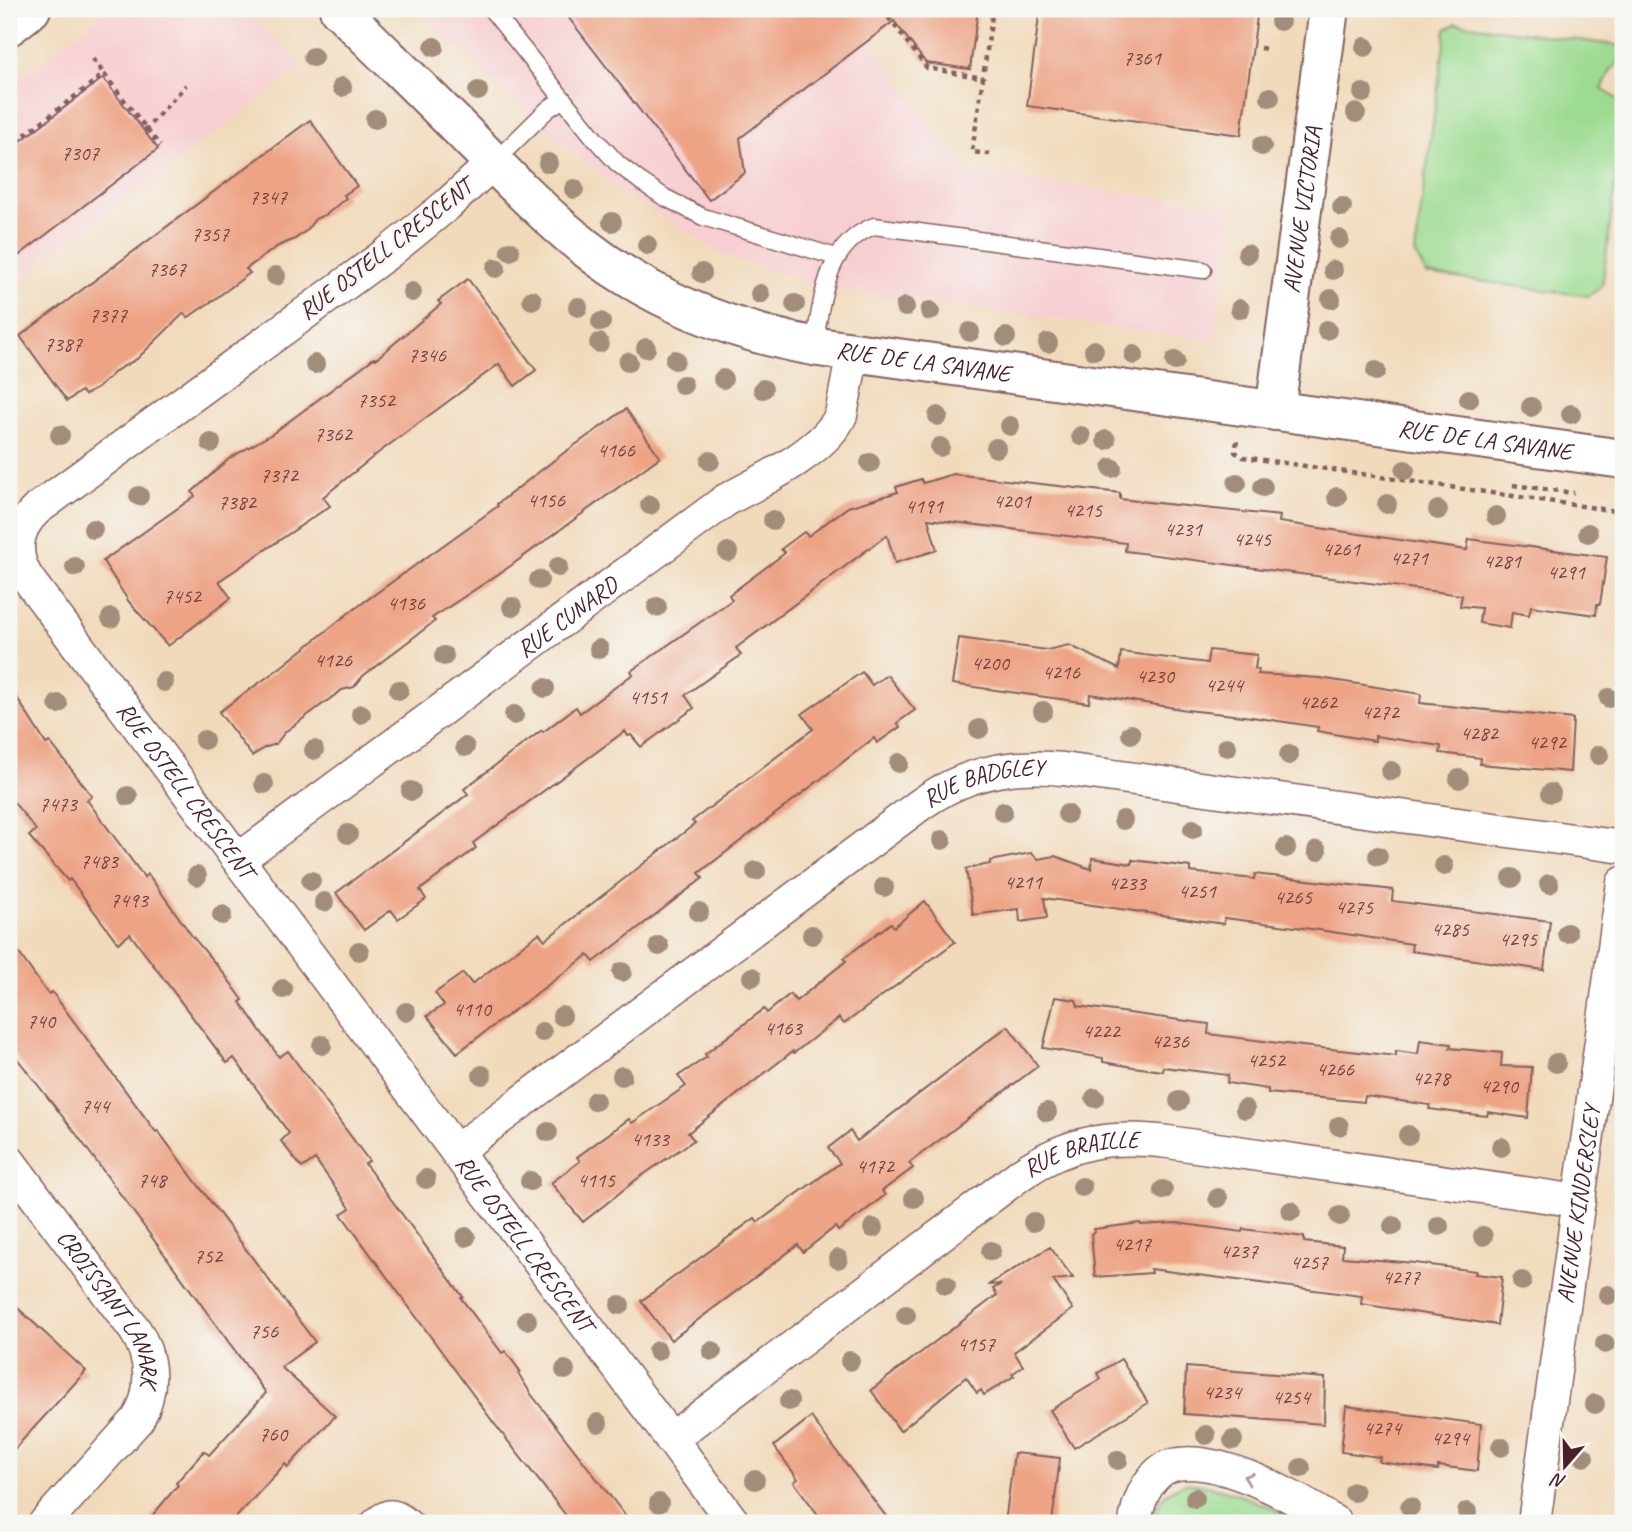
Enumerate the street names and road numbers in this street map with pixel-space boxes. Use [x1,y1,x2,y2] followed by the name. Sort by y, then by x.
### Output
[1276,124,1328,295] street label: AVENUE VICTORIA
[292,168,482,326] street label: RUE OSTELL CRESCENT
[835,335,1015,389] street label: RUE DE LA SAVANE
[1396,413,1577,467] street label: RUE DE LA SAVANE
[511,568,626,664] street label: RUE CUNARD
[110,696,265,889] street label: RUE OSTELL CRESCENT
[917,752,1047,814] street label: RUE BADGLEY
[1550,1100,1607,1305] street label: AVENUE KINDERSLEY
[1017,1124,1142,1184] street label: RUE BRAILLE
[449,1149,604,1342] street label: RUE OSTELL CRESCENT
[50,1224,165,1393] street label: CROISSANT LANARK

